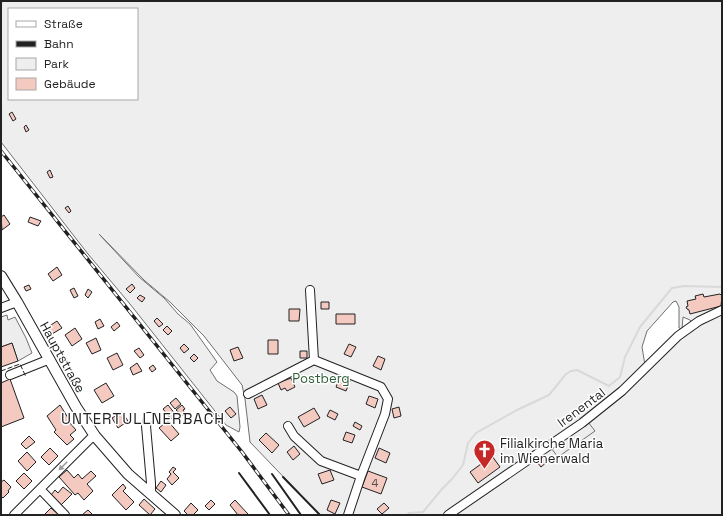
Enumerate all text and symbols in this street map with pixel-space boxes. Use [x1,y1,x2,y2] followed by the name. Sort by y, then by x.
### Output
[8,8,138,100] legend
[44,16,83,32] text: Straße
[44,36,74,52] text: Bahn
[44,56,69,72] text: Park
[44,76,96,92] text: Gebäude
[36,319,89,396] street label: Hauptstraße
[292,370,350,387] park label: Postberg
[554,384,609,431] street label: Irenental
[61,409,225,428] district label: UNTERTULLNERBACH
[500,435,604,467] place label: Filialkirche Maria im Wienerwald
[472,437,498,470] church icon: Filialkirche Maria im Wienerwald
[58,461,68,471] one-way arrow
[372,476,379,490] house number: 4

